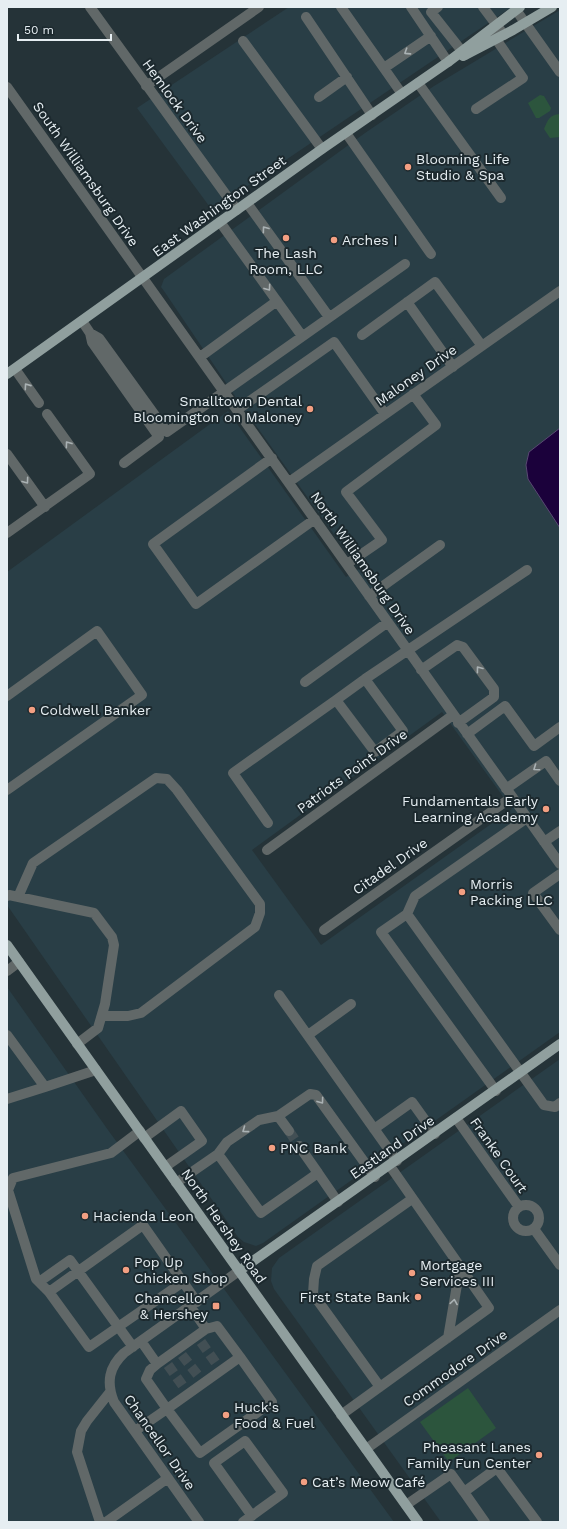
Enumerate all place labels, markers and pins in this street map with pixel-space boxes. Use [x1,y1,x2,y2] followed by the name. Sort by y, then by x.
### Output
[416,151,510,183] place label: Blooming Life Studio & Spa
[403,162,413,172] marker: Blooming Life Studio & Spa
[342,232,398,248] place label: Arches I
[281,233,291,243] marker: The Lash Room, LLC
[329,235,339,245] marker: Arches I
[249,245,323,277] place label: The Lash Room, LLC
[133,393,303,425] place label: Smalltown Dental Bloomington on Maloney
[305,404,315,414] marker: Smalltown Dental Bloomington on Maloney
[40,702,151,718] place label: Coldwell Banker
[27,705,37,715] marker: Coldwell Banker
[402,793,539,825] place label: Fundamentals Early Learning Academy
[541,804,551,814] marker: Fundamentals Early Learning Academy
[470,876,553,908] place label: Morris Packing LLC
[457,887,467,897] marker: Morris Packing LLC
[280,1140,347,1156] place label: PNC Bank
[267,1143,277,1153] marker: PNC Bank
[93,1208,194,1224] place label: Hacienda Leon
[80,1211,90,1221] marker: Hacienda Leon
[134,1254,228,1286] place label: Pop Up Chicken Shop
[420,1257,494,1289] place label: Mortgage Services III
[121,1265,131,1275] marker: Pop Up Chicken Shop
[407,1268,417,1278] marker: Mortgage Services III
[299,1289,410,1305] place label: First State Bank
[135,1290,209,1322] place label: Chancellor & Hershey
[413,1292,423,1302] marker: First State Bank
[211,1301,221,1311] marker: Chancellor & Hershey
[234,1399,315,1431] place label: Huck's Food & Fuel
[221,1410,231,1420] marker: Huck's Food & Fuel
[407,1439,531,1471] place label: Pheasant Lanes Family Fun Center
[534,1450,544,1460] marker: Pheasant Lanes Family Fun Center
[312,1474,425,1490] place label: Cat’s Meow Café
[299,1477,309,1487] marker: Cat’s Meow Café

